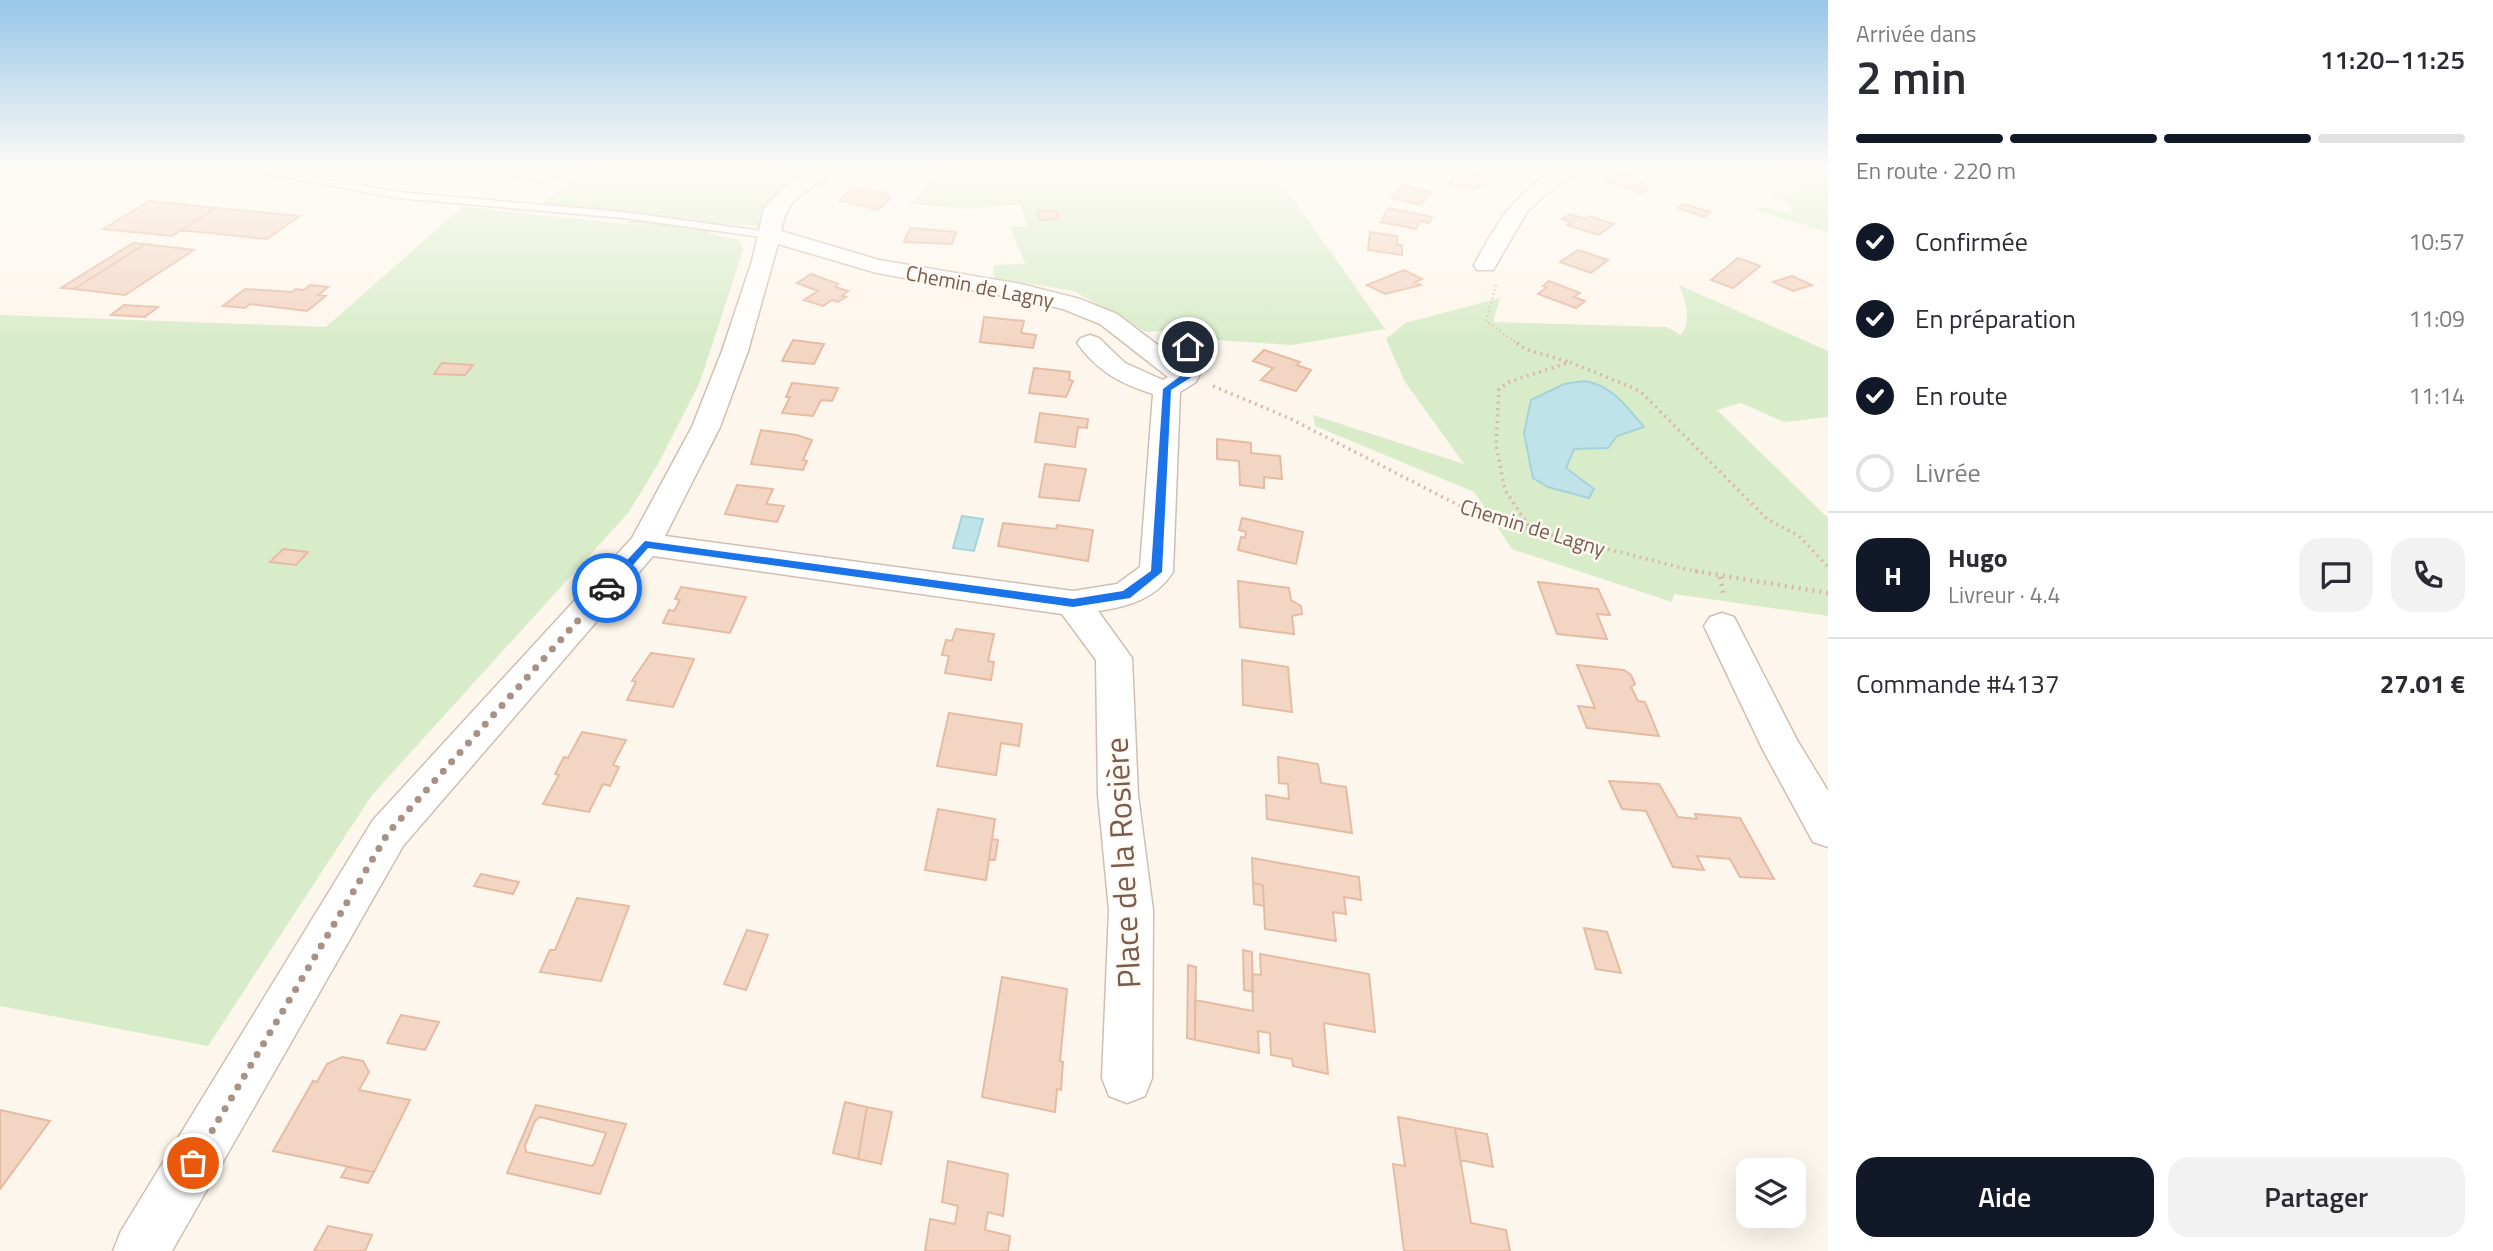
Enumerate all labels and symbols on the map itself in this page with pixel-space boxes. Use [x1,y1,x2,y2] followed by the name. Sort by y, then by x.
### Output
[903,256,1057,316] street label: Chemin de Lagny
[1158,317,1218,377] pin
[1456,490,1610,564] street label: Chemin de Lagny
[572,553,642,623] courier
[1091,736,1153,990] street label: Place de la Rosière
[163,1133,223,1193] pin

